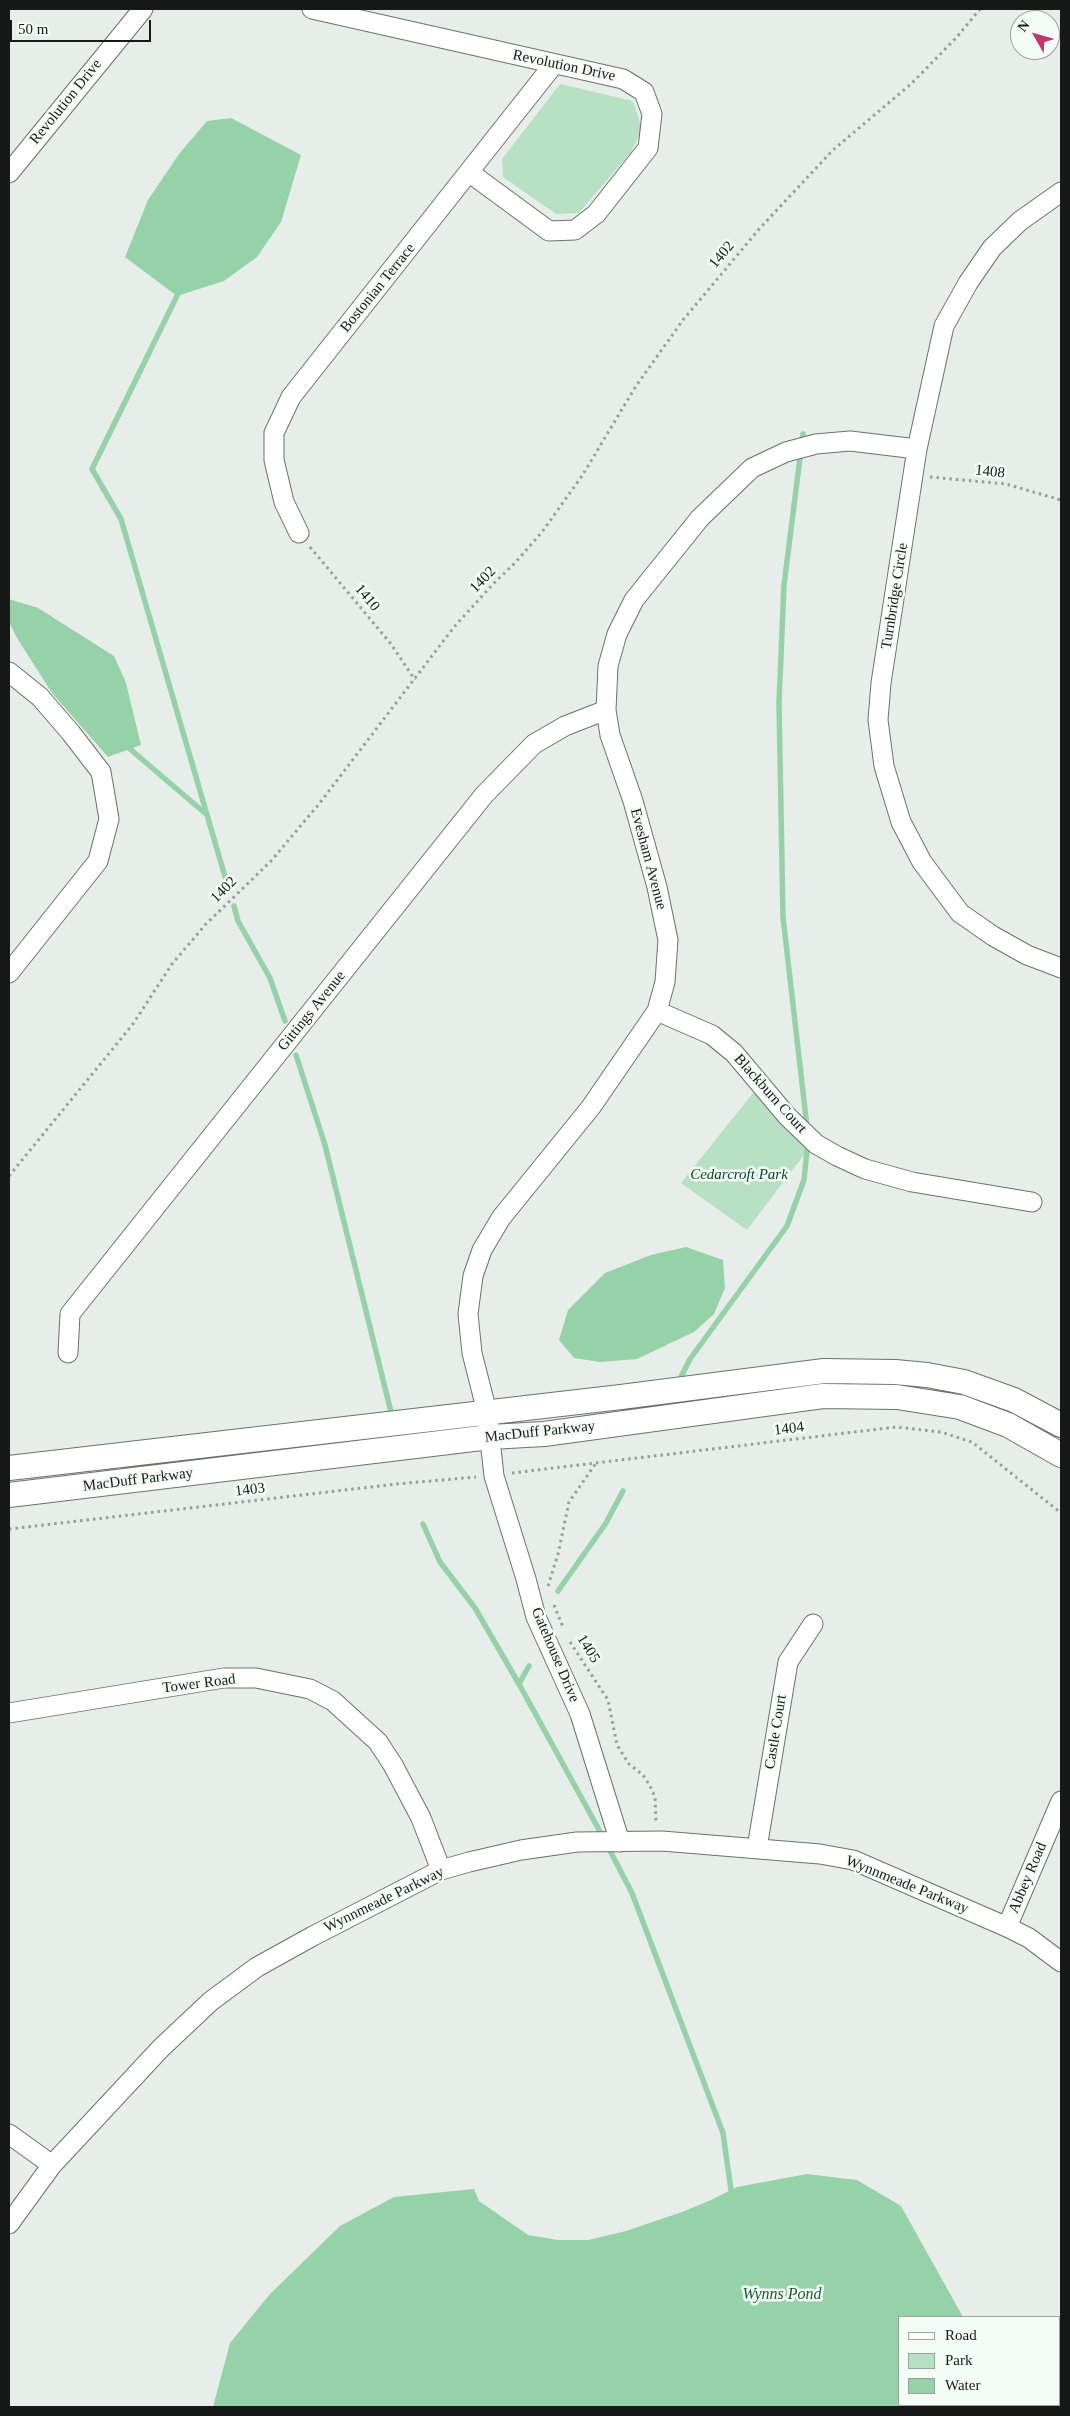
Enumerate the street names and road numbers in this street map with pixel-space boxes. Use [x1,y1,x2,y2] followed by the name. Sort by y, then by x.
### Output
[511,46,617,86] street label: Revolution Drive
[26,56,106,148] street label: Revolution Drive
[705,238,739,272] street label: 1402
[337,240,419,336] street label: Bostonian Terrace
[974,461,1006,483] street label: 1408
[878,542,912,650] street label: Turnbridge Circle
[466,563,500,597] street label: 1402
[350,581,384,615] street label: 1410
[626,806,670,912] street label: Evesham Avenue
[207,873,241,907] street label: 1402
[274,967,350,1055] street label: Gittings Avenue
[730,1051,810,1137] street label: Blackburn Court
[484,1417,596,1447] street label: MacDuff Parkway
[773,1418,805,1440] street label: 1404
[82,1464,194,1496] street label: MacDuff Parkway
[234,1479,266,1501] street label: 1403
[527,1605,583,1705] street label: Gatehouse Drive
[572,1632,604,1666] street label: 1405
[161,1671,237,1697] street label: Tower Road
[761,1693,791,1771] street label: Castle Court
[1005,1840,1051,1916] street label: Abbey Road
[843,1852,971,1918] street label: Wynnmeade Parkway
[321,1863,447,1937] street label: Wynnmeade Parkway

